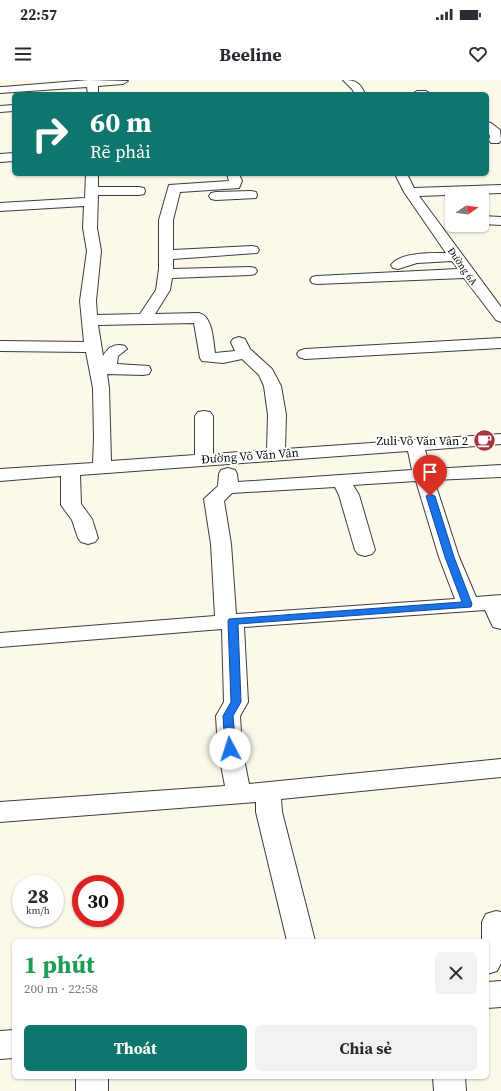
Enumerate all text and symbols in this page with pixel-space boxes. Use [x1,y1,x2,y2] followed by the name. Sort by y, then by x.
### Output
[20,4,57,25] text: 22:57
[219,42,282,67] text: Beeline
[12,43,34,65] icon: menu
[467,43,489,65] icon: heart
[90,103,152,141] text: 60 m
[24,108,76,160] icon: right
[90,139,151,164] text: Rẽ phải
[445,188,489,232] north arrow
[445,188,489,232] map controls
[445,245,481,288] street label: Đường 6A
[471,428,497,454] cafe icon: Zuli Võ Văn Vân 2
[377,433,468,449] place label: Zuli Võ Văn Vân 2
[201,445,299,467] street label: Đường Võ Văn Vân
[413,455,447,496] pin
[419,461,441,483] icon: arrive
[209,728,251,770] position arrow
[72,875,124,927] speed limit sign: 30
[27,882,49,910] text: 28
[26,904,50,917] text: km/h
[24,948,95,981] text: 1 phút
[435,952,477,994] button: close
[24,980,98,997] text: 200 m · 22:58
[24,1025,247,1071] button: Thoát
[255,1025,477,1071] button: Chia sẻ

